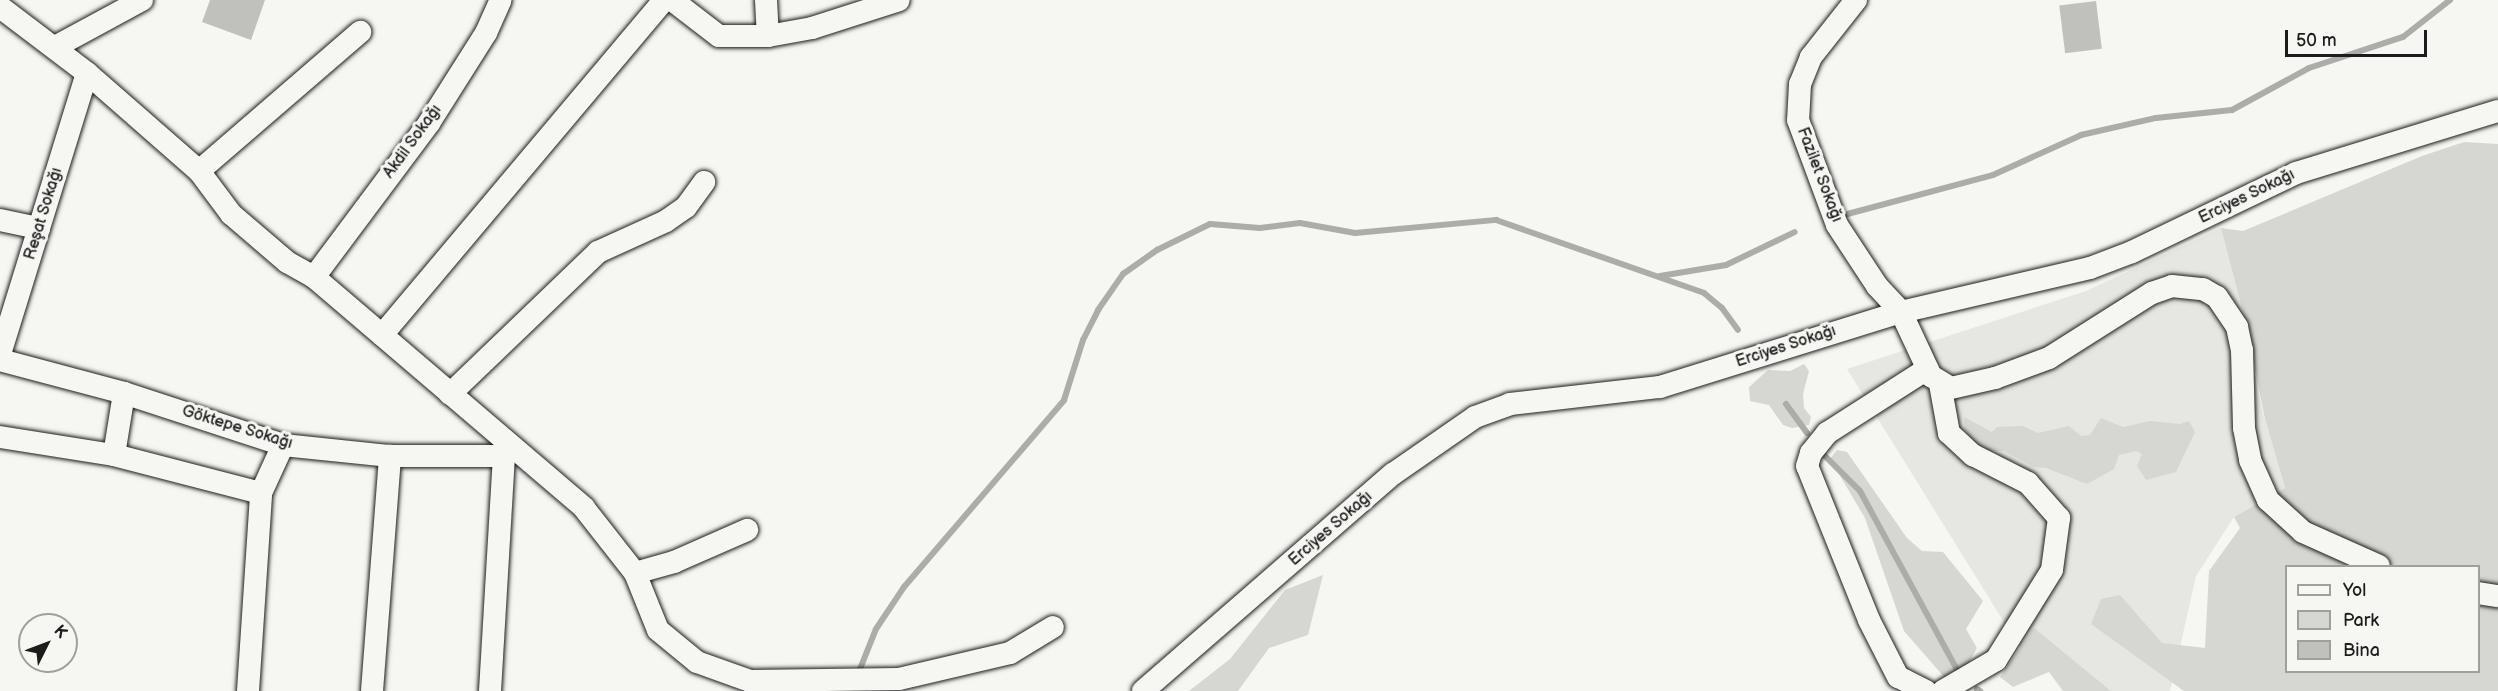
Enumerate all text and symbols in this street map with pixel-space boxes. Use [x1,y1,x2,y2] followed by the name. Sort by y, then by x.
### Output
[2288,18,2430,56] scale bar
[2296,30,2337,51] text: 50 m
[380,101,446,183] street label: Akdil Sokağı
[1792,125,1846,225] street label: Fazilet Sokağı
[2196,165,2298,229] street label: Erciyes Sokağı
[21,166,67,262] street label: Reşat Sokağı
[1733,322,1839,372] street label: Erciyes Sokağı
[179,402,295,454] street label: Göktepe Sokağı
[1285,487,1377,571] street label: Erciyes Sokağı
[2285,565,2480,673] legend
[2343,580,2366,601] text: Yol
[2343,610,2379,631] text: Park
[18,613,78,673] north arrow
[50,622,71,642] text: K
[2343,640,2380,661] text: Bina

